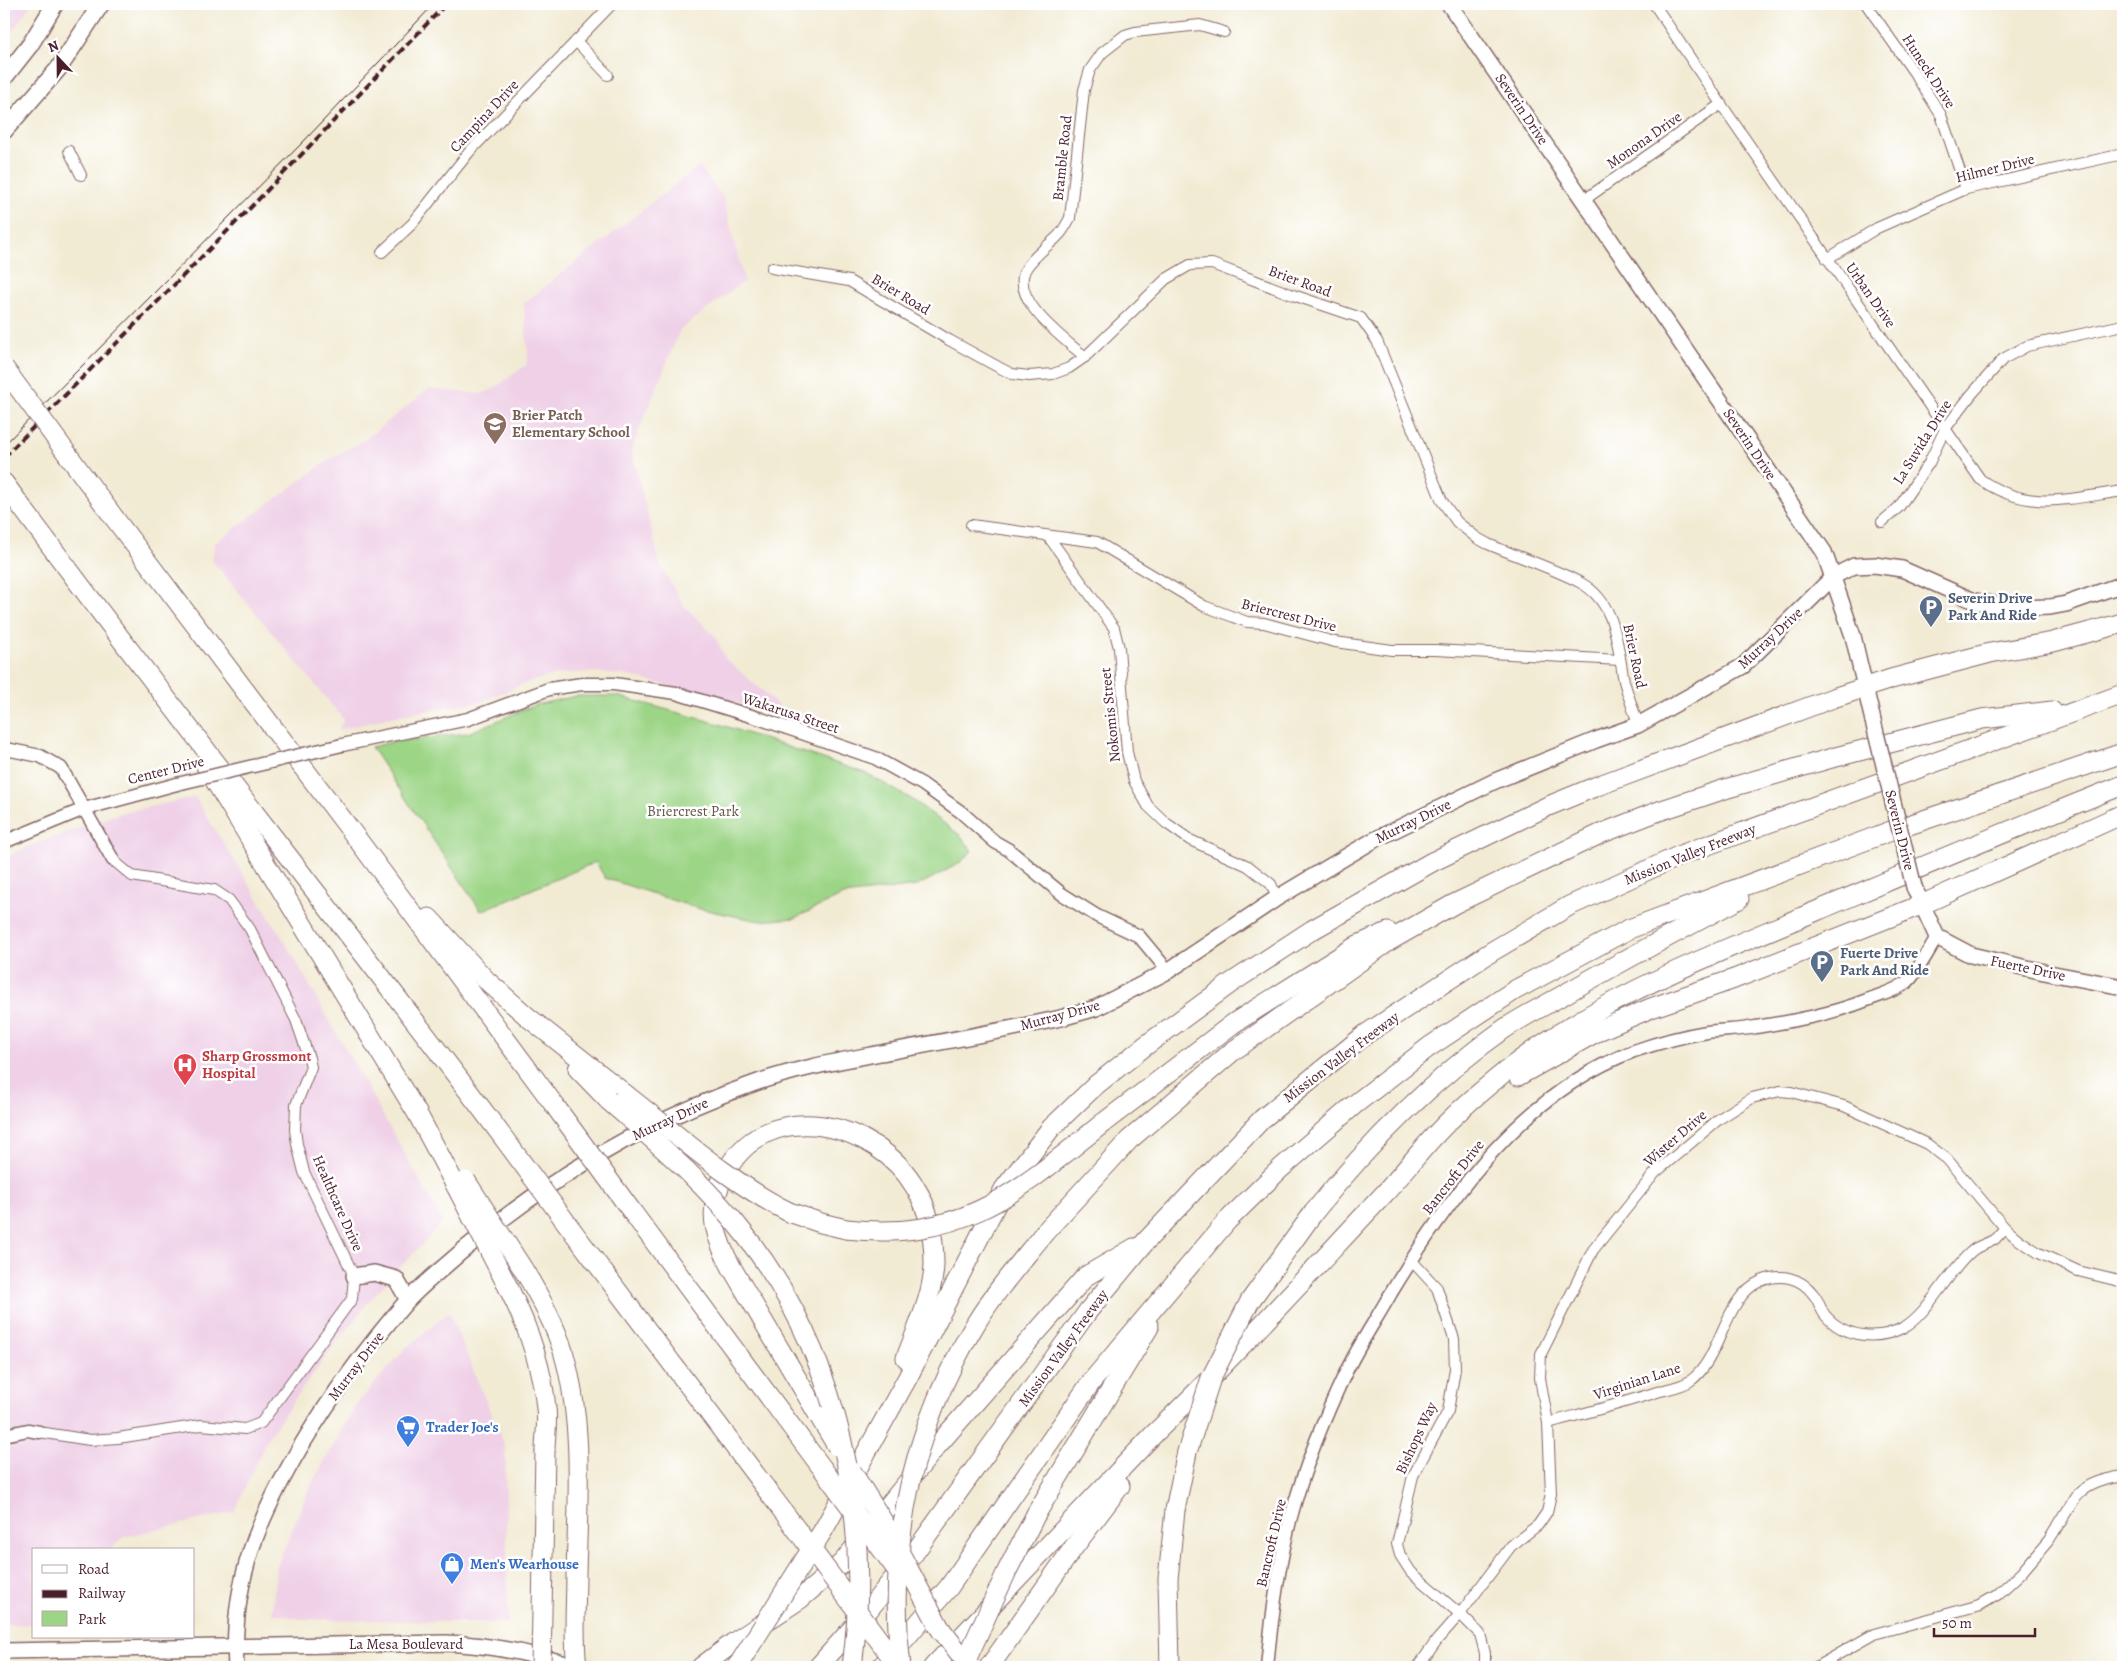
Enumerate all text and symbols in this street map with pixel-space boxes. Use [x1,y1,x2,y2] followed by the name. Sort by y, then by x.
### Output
[1898,30,1961,112] street label: Huneck Drive
[32,32,82,82] north arrow
[45,36,62,57] text: N
[1491,69,1553,149] street label: Severin Drive
[445,75,523,157] street label: Campina Drive
[1602,107,1686,173] street label: Monona Drive
[1048,113,1077,202] street label: Bramble Road
[1953,148,2037,187] street label: Hilmer Drive
[1841,258,1901,332] street label: Urban Drive
[1266,260,1335,302] street label: Brier Road
[868,269,935,320] street label: Brier Road
[1888,396,1956,488] street label: La Suvida Drive
[1719,404,1781,484] street label: Severin Drive
[512,405,630,442] place label: Brier Patch Elementary School
[482,411,508,445] school or university icon: Brier Patch Elementary School
[1948,588,2037,625] place label: Severin Drive Park And Ride
[1239,594,1339,637] street label: Briercrest Drive
[1918,594,1944,628] parking icon: Severin Drive Park And Ride
[1733,603,1807,673] street label: Murray Drive
[1618,622,1652,691] street label: Brier Road
[1095,667,1125,763] street label: Nokomis Street
[739,688,842,738] street label: Wakarusa Street
[126,751,207,789] street label: Center Drive
[1880,788,1920,873] street label: Severin Drive
[1372,794,1454,848] street label: Murray Drive
[647,801,739,821] park label: Briercrest Park
[1621,818,1759,890] street label: Mission Valley Freeway
[1840,943,1929,980] place label: Fuerte Drive Park And Ride
[1809,949,1835,983] parking icon: Fuerte Drive Park And Ride
[1988,950,2068,986] street label: Fuerte Drive
[1018,995,1102,1035] street label: Murray Drive
[1279,1007,1403,1107] street label: Mission Valley Freeway
[202,1046,311,1083] place label: Sharp Grossmont Hospital
[172,1052,198,1086] hospital icon: Sharp Grossmont Hospital
[629,1093,712,1145] street label: Murray Drive
[1638,1105,1711,1172] street label: Wister Drive
[1417,1135,1489,1219] street label: Bancroft Drive
[308,1152,368,1255] street label: Healthcare Drive
[1014,1285,1113,1411] street label: Mission Valley Freeway
[323,1327,389,1405] street label: Murray Drive
[1590,1357,1683,1405] street label: Virginian Lane
[1391,1398,1442,1477] street label: Bishops Way
[395,1414,421,1448] supermarket icon: Trader Joe's
[426,1417,499,1437] place label: Trader Joe's
[1251,1497,1291,1589] street label: Bancroft Drive
[32,1548,195,1638] legend
[439,1551,465,1585] shop icon: Men's Wearhouse
[470,1554,579,1574] place label: Men's Wearhouse
[78,1559,110,1579] text: Road
[78,1583,126,1603] text: Railway
[1934,1606,2036,1638] scale bar
[78,1609,107,1629] text: Park
[1942,1613,1972,1633] text: 50 m
[349,1634,464,1654] street label: La Mesa Boulevard

